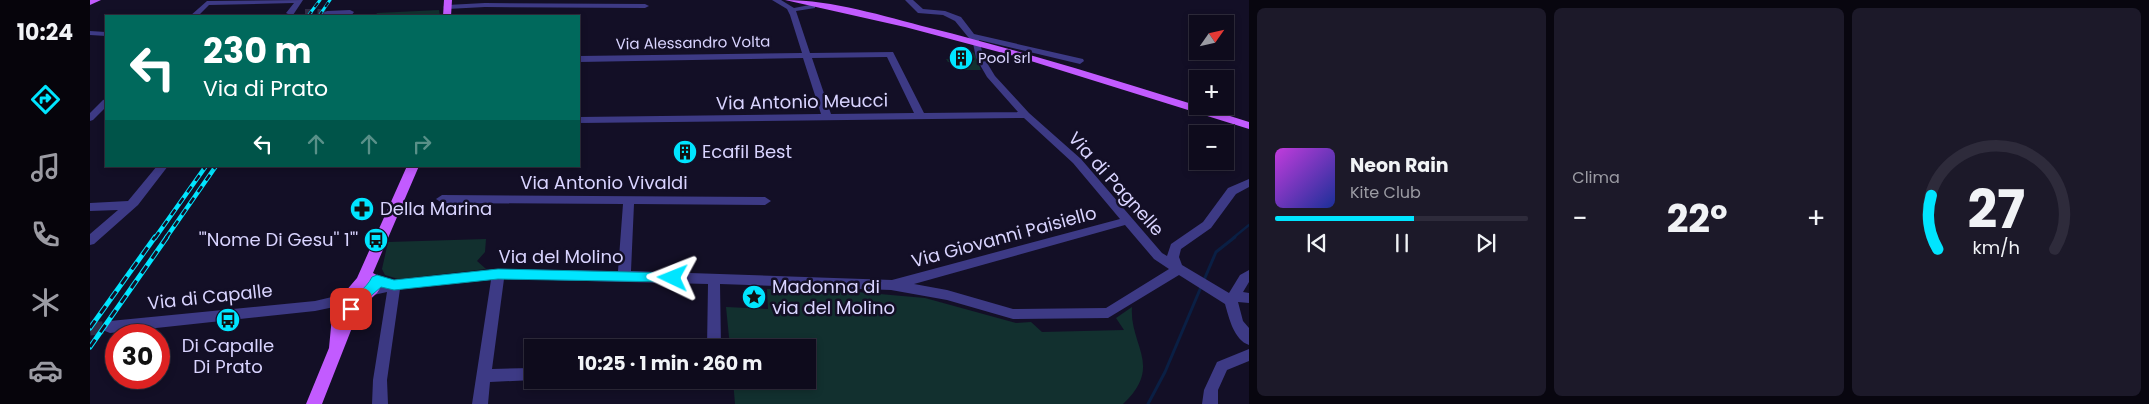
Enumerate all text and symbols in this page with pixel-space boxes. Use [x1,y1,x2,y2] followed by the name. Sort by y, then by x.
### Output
[1189,15,1234,60] north arrow
[1189,15,1234,170] map controls
[17,17,73,48] text: 10:24
[203,26,311,75] text: 230 m
[615,31,771,54] street label: Via Alessandro Volta
[120,35,185,100] icon: left
[948,45,974,71] building icon: Pool srl
[978,47,1031,68] place label: Pool srl
[1189,70,1234,115] button: +
[203,73,328,104] text: Via di Prato
[28,82,63,117] icon: directions
[716,88,888,115] street label: Via Antonio Meucci
[1189,125,1234,170] button: −
[1063,126,1170,241] street label: Via di Pagnelle
[249,130,277,158] icon: left
[302,130,330,158] icon: ahead
[355,130,383,158] icon: ahead
[408,130,436,158] icon: right
[672,139,698,165] building icon: Ecafil Best
[702,139,792,164] place label: Ecafil Best
[28,150,63,185] icon: music
[1350,152,1449,179] text: Neon Rain
[1572,166,1620,189] text: Clima
[520,170,688,195] street label: Via Antonio Vivaldi
[1968,173,2025,246] text: 27
[1350,181,1421,204] text: Kite Club
[1667,192,1728,245] text: 22°
[349,196,375,222] pharmacy icon: Della Marina
[380,196,492,221] place label: Della Marina
[1572,199,1588,238] text: −
[1807,199,1826,238] text: +
[909,200,1099,273] street label: Via Giovanni Paisiello
[28,217,63,252] icon: phone
[199,227,358,252] place label: '"Nome Di Gesu'' 1"'
[363,227,389,253] bus stop icon: '"Nome Di Gesu'' 1"'
[1303,229,1331,257] icon: previous
[1388,229,1416,257] icon: pause
[1472,229,1500,257] icon: next
[1973,235,2020,260] text: km/h
[498,244,624,269] street label: Via del Molino
[646,251,698,303] position arrow
[772,274,895,320] place label: Madonna di via del Molino
[146,278,274,315] street label: Via di Capalle
[741,284,767,310] place icon: Madonna di via del Molino
[28,285,63,320] icon: climate
[330,288,372,330] pin
[337,295,365,323] icon: arrive
[215,307,241,333] bus stop icon: Di Capalle Di Prato
[105,324,170,389] speed limit sign: 30
[182,333,274,379] place label: Di Capalle Di Prato
[578,350,762,377] text: 10:25 · 1 min · 260 m
[28,353,63,388] icon: car

